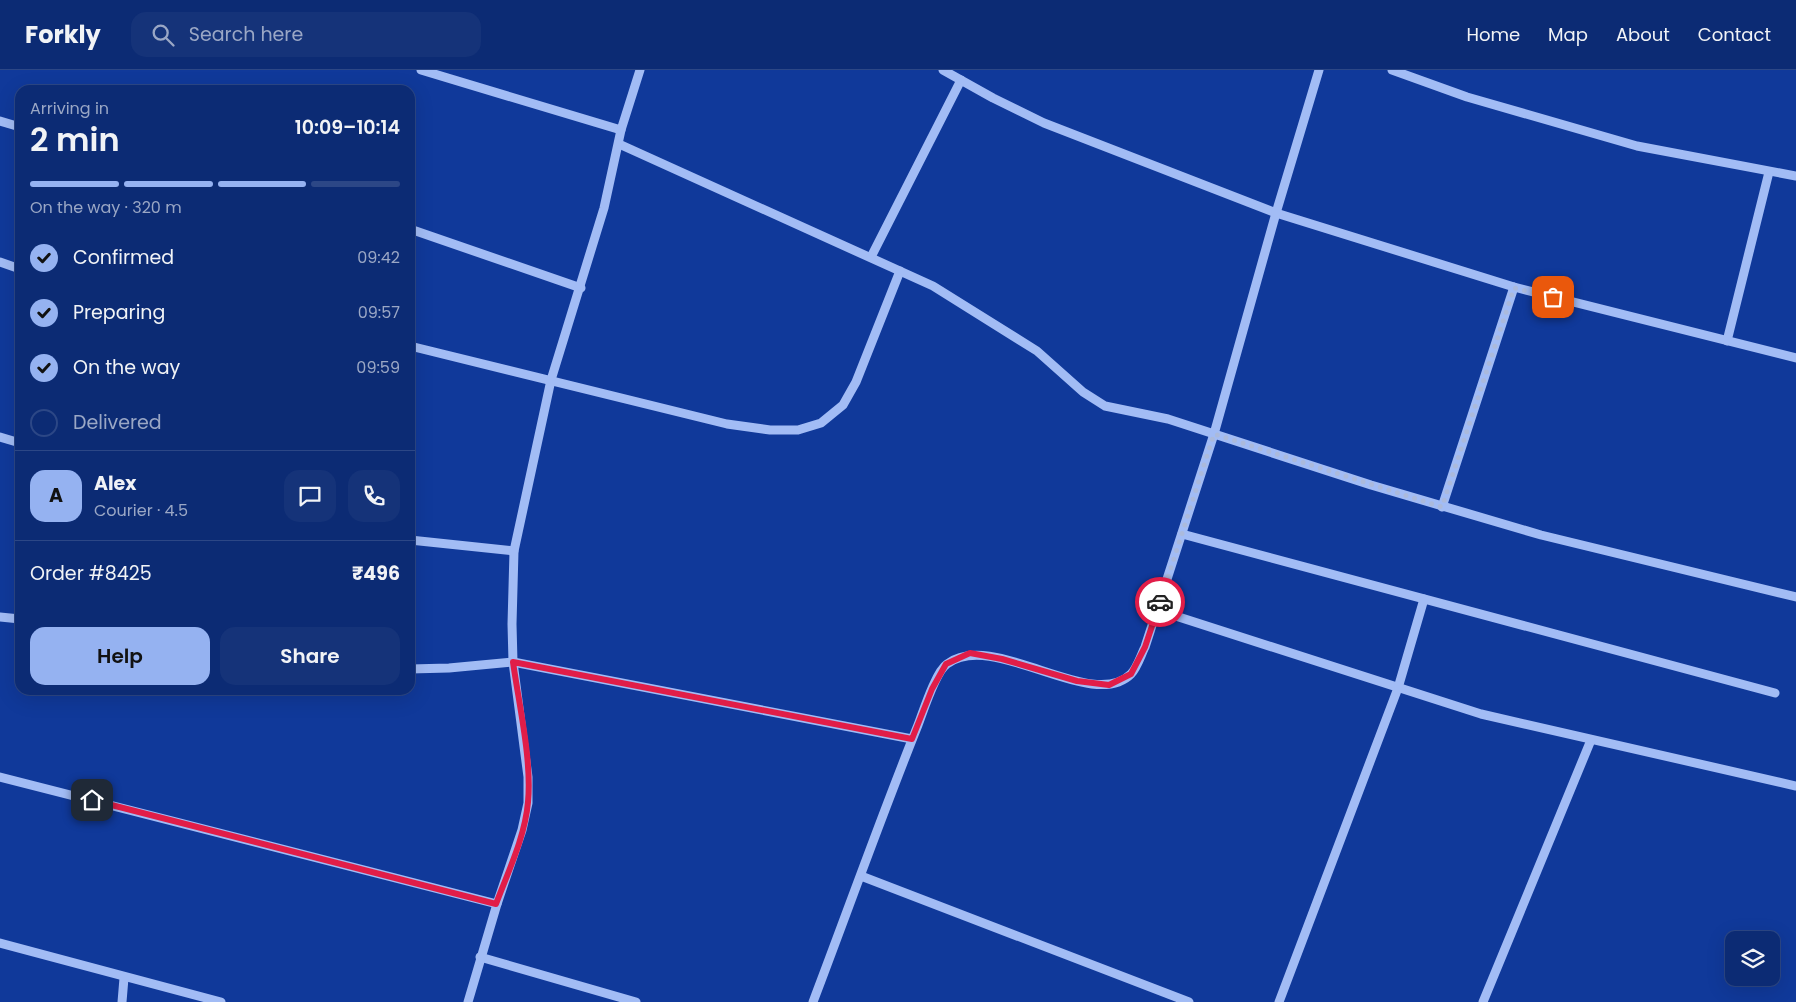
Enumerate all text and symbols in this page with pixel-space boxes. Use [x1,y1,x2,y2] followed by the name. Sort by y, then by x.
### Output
[131,12,481,57] search box
[25,18,101,51] text: Forkly
[149,21,177,49] icon: search
[189,21,303,48] text: Search here
[1466,22,1520,47] text: Home
[1548,22,1588,47] text: Map
[1616,22,1670,47] text: About
[1698,22,1771,47] text: Contact
[30,97,109,120] text: Arriving in
[295,114,400,141] text: 10:09–10:14
[30,117,120,162] text: 2 min
[30,196,182,219] text: On the way · 320 m
[30,244,58,272] icon: check
[73,244,174,271] text: Confirmed
[357,246,400,269] text: 09:42
[1532,276,1574,318] pin
[1539,283,1567,311] icon: bag
[30,299,58,327] icon: check
[73,299,165,326] text: Preparing
[358,301,400,324] text: 09:57
[30,354,58,382] icon: check
[73,354,180,381] text: On the way
[356,356,400,379] text: 09:59
[73,409,162,436] text: Delivered
[94,470,136,497] text: Alex
[284,470,336,522] button: chat
[348,470,400,522] button: phone
[49,482,63,509] text: A
[94,499,188,522] text: Courier · 4.5
[30,560,152,587] text: Order #8425
[352,560,400,587] text: ₹496
[1135,577,1185,627] courier
[1146,588,1174,616] icon: car
[30,627,210,685] button: Help
[220,627,400,685] button: Share
[71,779,113,821] pin
[78,786,106,814] icon: home
[1725,931,1780,986] map controls
[1725,931,1780,986] button: layers

